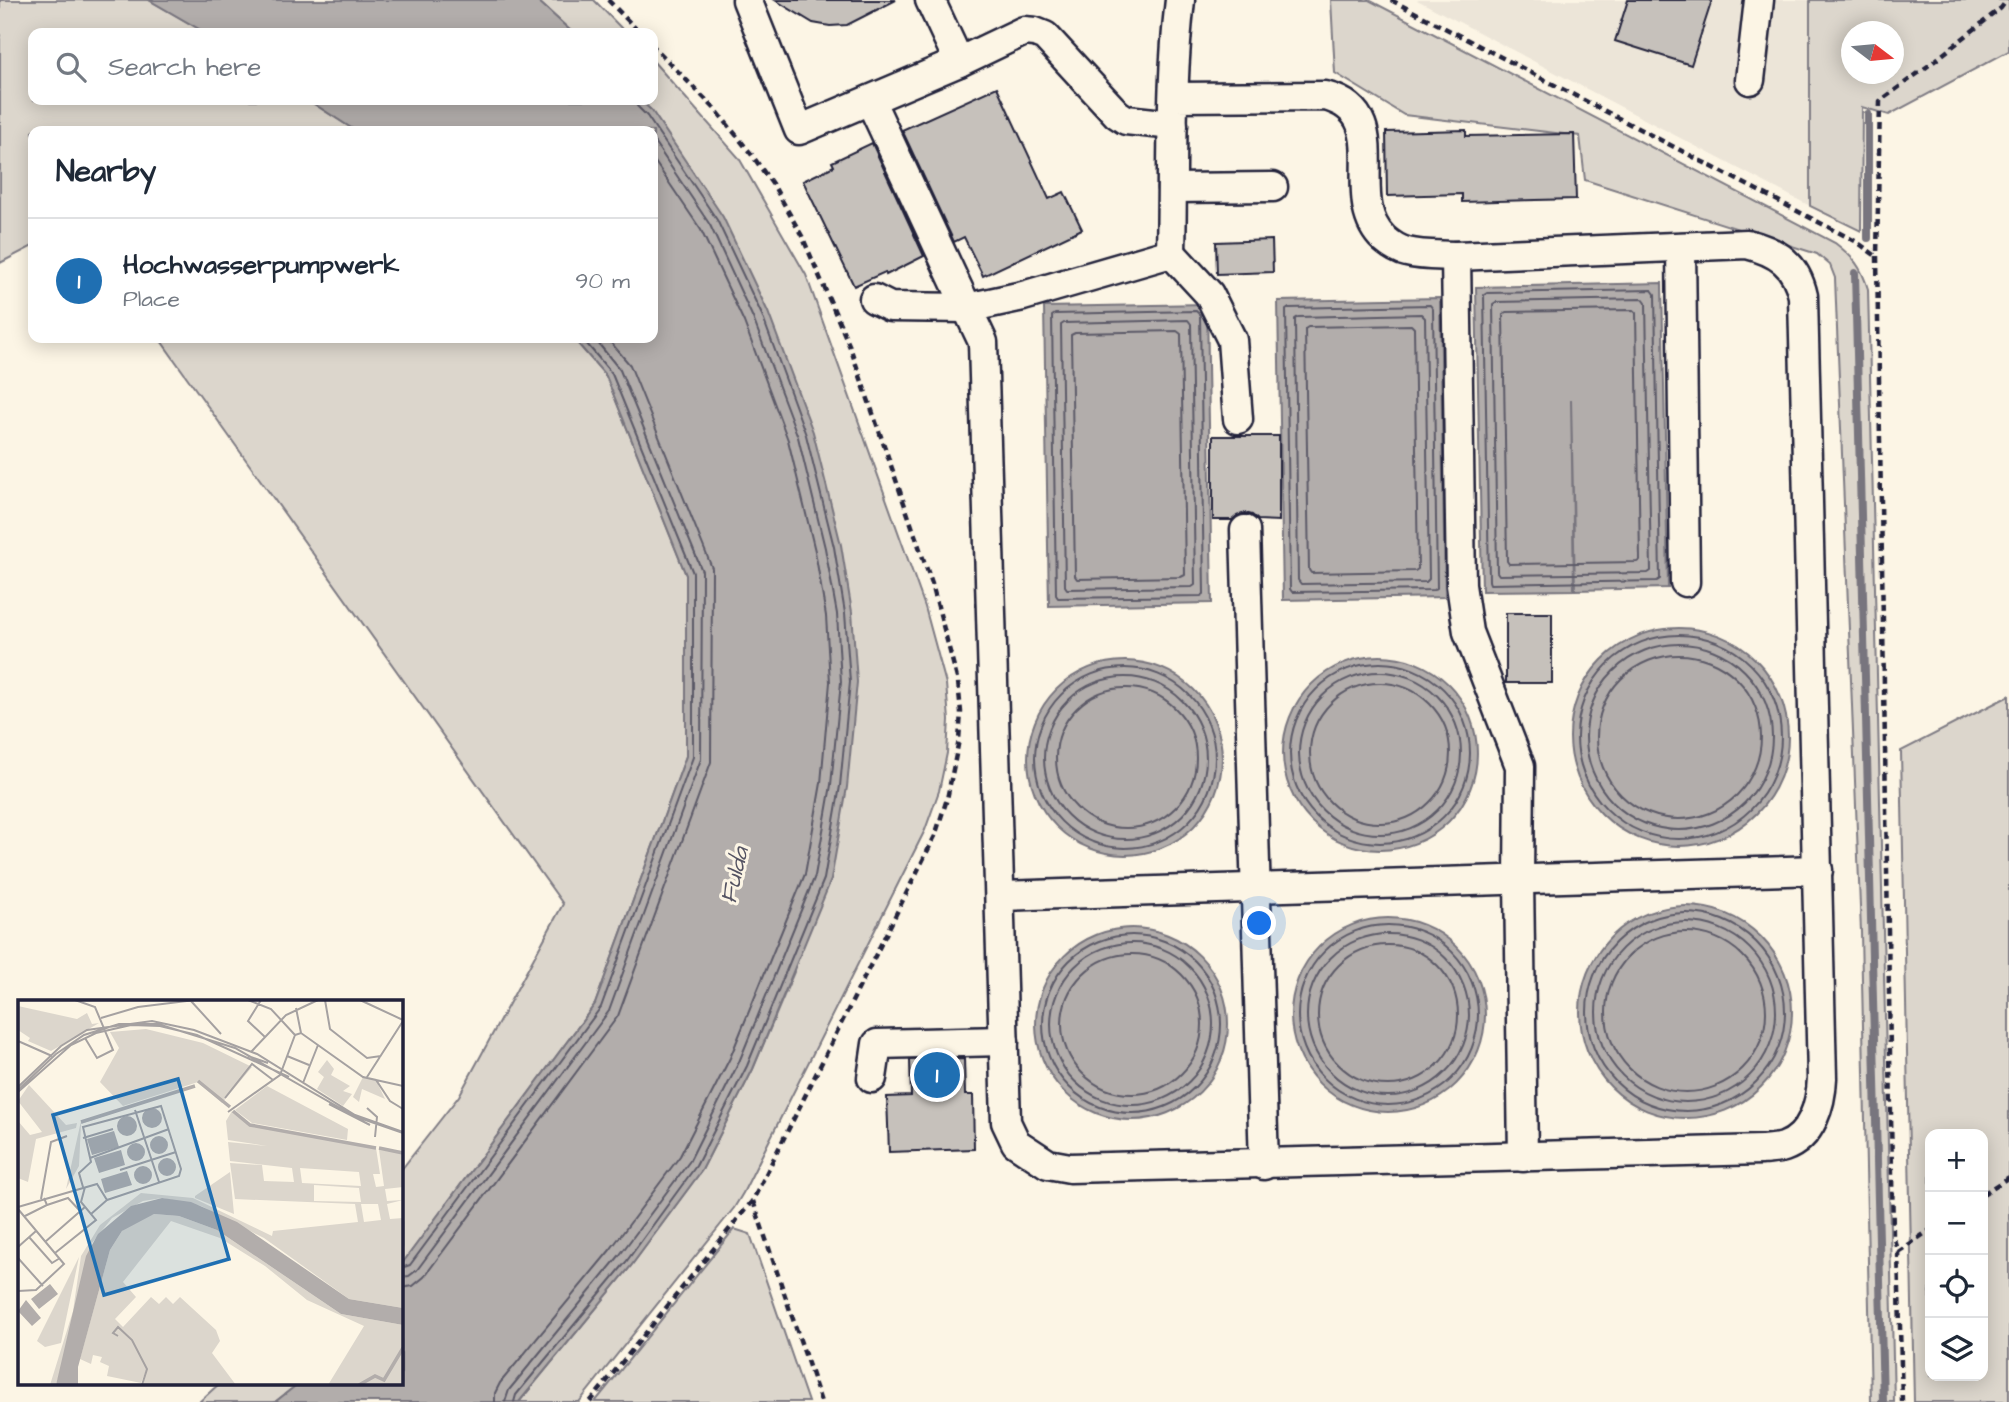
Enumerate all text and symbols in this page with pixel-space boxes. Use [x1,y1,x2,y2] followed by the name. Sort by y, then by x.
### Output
[1841,21,1904,84] north arrow
[28,28,658,105] search box
[52,48,90,86] icon: search
[108,49,261,85] text: Search here
[56,151,156,193] text: Nearby
[123,247,399,283] text: Hochwasserpumpwerk
[78,265,80,297] text: 1
[575,265,630,297] text: 90 m
[123,283,180,315] text: Place
[712,842,758,907] water label: Fulda
[1242,906,1276,940] your location
[18,1000,402,1384] inset map
[914,1049,960,1101] pin: 1
[1925,1129,1988,1381] map controls
[1925,1129,1988,1192] button: +
[1925,1192,1988,1255] button: −
[1925,1255,1988,1318] button: locate
[1925,1318,1988,1381] button: layers

